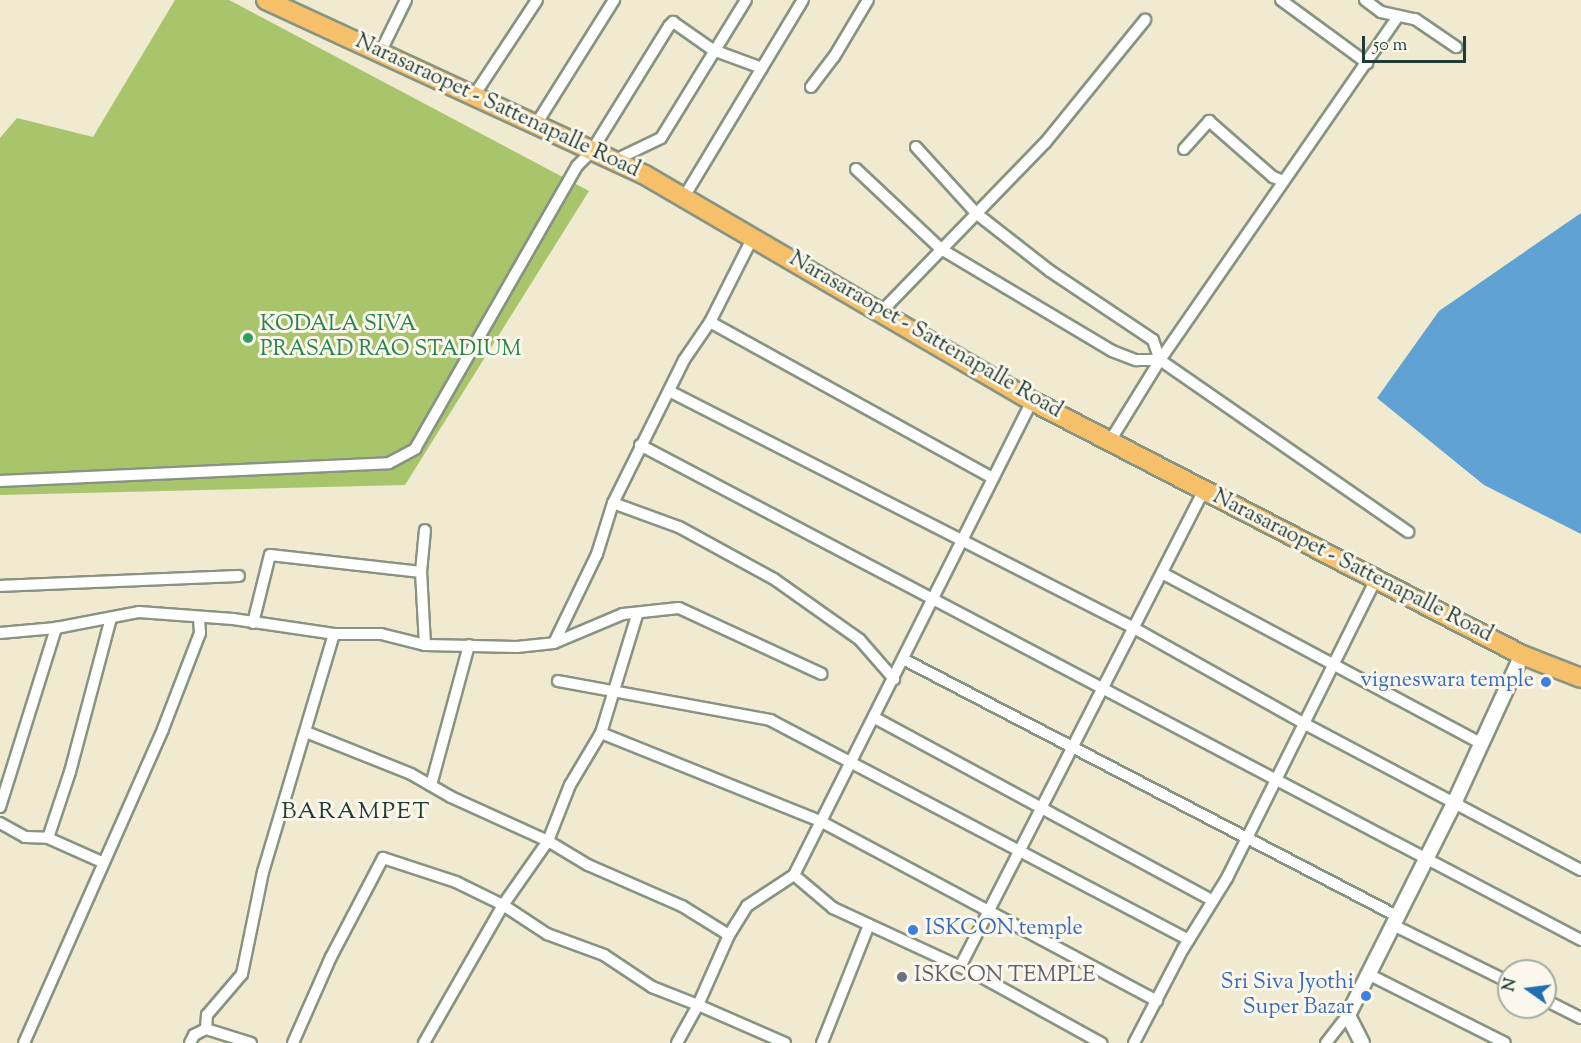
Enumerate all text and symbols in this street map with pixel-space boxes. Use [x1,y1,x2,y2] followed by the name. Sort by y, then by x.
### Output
[1365,24,1468,62] scale bar
[351,29,643,185] street label: Narasaraopet - Sattenapalle Road
[1373,33,1407,59] text: 50 m
[784,247,1066,425] street label: Narasaraopet - Sattenapalle Road
[260,312,522,364] place label: KODALA SIVA PRASAD RAO STADIUM
[241,331,255,345] marker: KODALA SIVA PRASAD RAO STADIUM
[1208,485,1496,649] street label: Narasaraopet - Sattenapalle Road
[1361,669,1534,695] place label: vigneswara temple
[1539,675,1553,689] marker: vigneswara temple
[281,799,431,827] district label: BARAMPET
[925,917,1083,943] place label: ISKCON temple
[906,923,920,937] marker: ISKCON temple
[1497,959,1557,1019] north arrow
[914,964,1096,990] place label: ISKCON TEMPLE
[895,970,909,984] marker: ISKCON TEMPLE
[1221,970,1354,1022] place label: Sri Siva Jyothi Super Bazar
[1498,976,1524,994] text: N
[1359,989,1373,1003] marker: Sri Siva Jyothi Super Bazar

